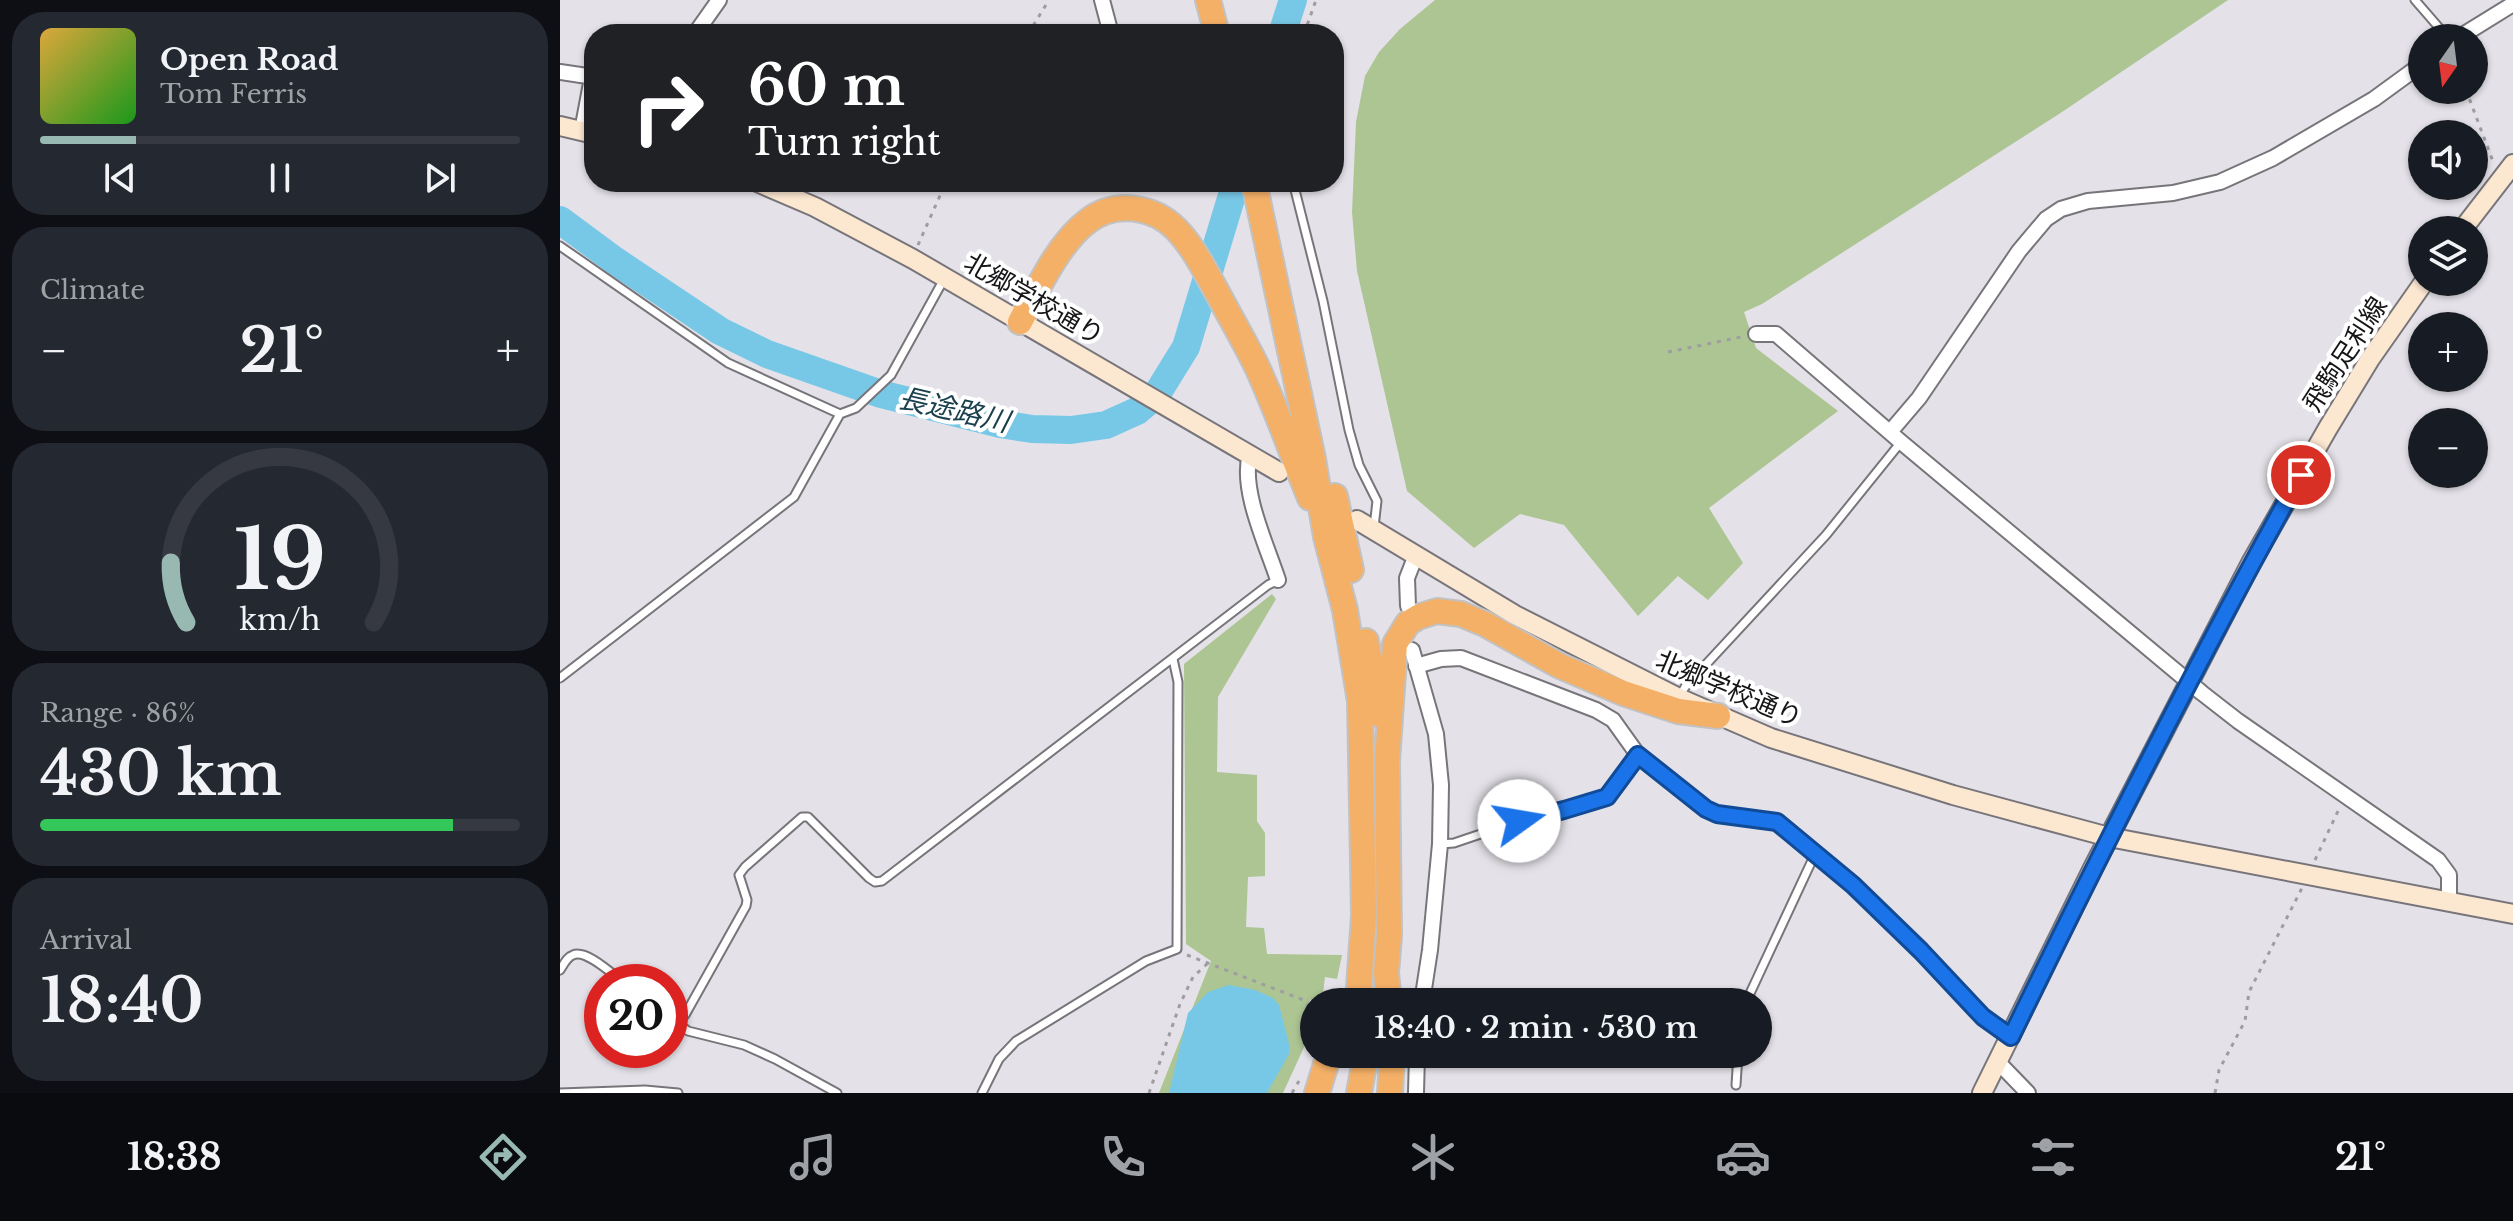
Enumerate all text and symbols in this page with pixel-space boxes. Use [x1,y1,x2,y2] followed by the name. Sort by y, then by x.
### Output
[2408,24,2488,104] north arrow
[2408,24,2488,488] map controls
[160,41,339,78] text: Open Road
[748,51,905,120] text: 60 m
[616,56,720,160] icon: right
[160,78,307,110] text: Tom Ferris
[748,120,941,165] text: Turn right
[2408,120,2488,200] button: sound
[98,156,142,200] icon: previous
[258,156,302,200] icon: pause
[418,156,462,200] icon: next
[2408,216,2488,296] button: layers
[958,246,1110,352] street label: 北郷学校通り
[40,274,145,306] text: Climate
[2296,291,2394,417] street label: 飛駒足利線
[2408,312,2488,392] button: +
[239,314,324,388] text: 21°
[40,323,68,378] text: −
[496,323,520,378] text: +
[895,380,1015,440] water label: 長途路川
[2408,408,2488,488] button: −
[2267,441,2335,509] pin
[2279,453,2323,497] icon: arrive
[234,507,326,610] text: 19
[239,602,321,638] text: km/h
[1651,644,1807,734] street label: 北郷学校通り
[40,697,195,729] text: Range · 86%
[40,737,282,811] text: 430 km
[1477,779,1561,863] position arrow
[40,924,132,956] text: Arrival
[40,964,204,1038] text: 18:40
[584,964,688,1068] speed limit sign: 20
[1374,1009,1698,1046] text: 18:40 · 2 min · 530 m
[475,1129,531,1185] icon: directions
[785,1129,841,1185] icon: music
[1095,1129,1151,1185] icon: phone
[1405,1129,1461,1185] icon: climate
[1715,1129,1771,1185] icon: car
[2025,1129,2081,1185] icon: filters
[127,1135,222,1180] text: 18:38
[2335,1135,2386,1180] text: 21°

